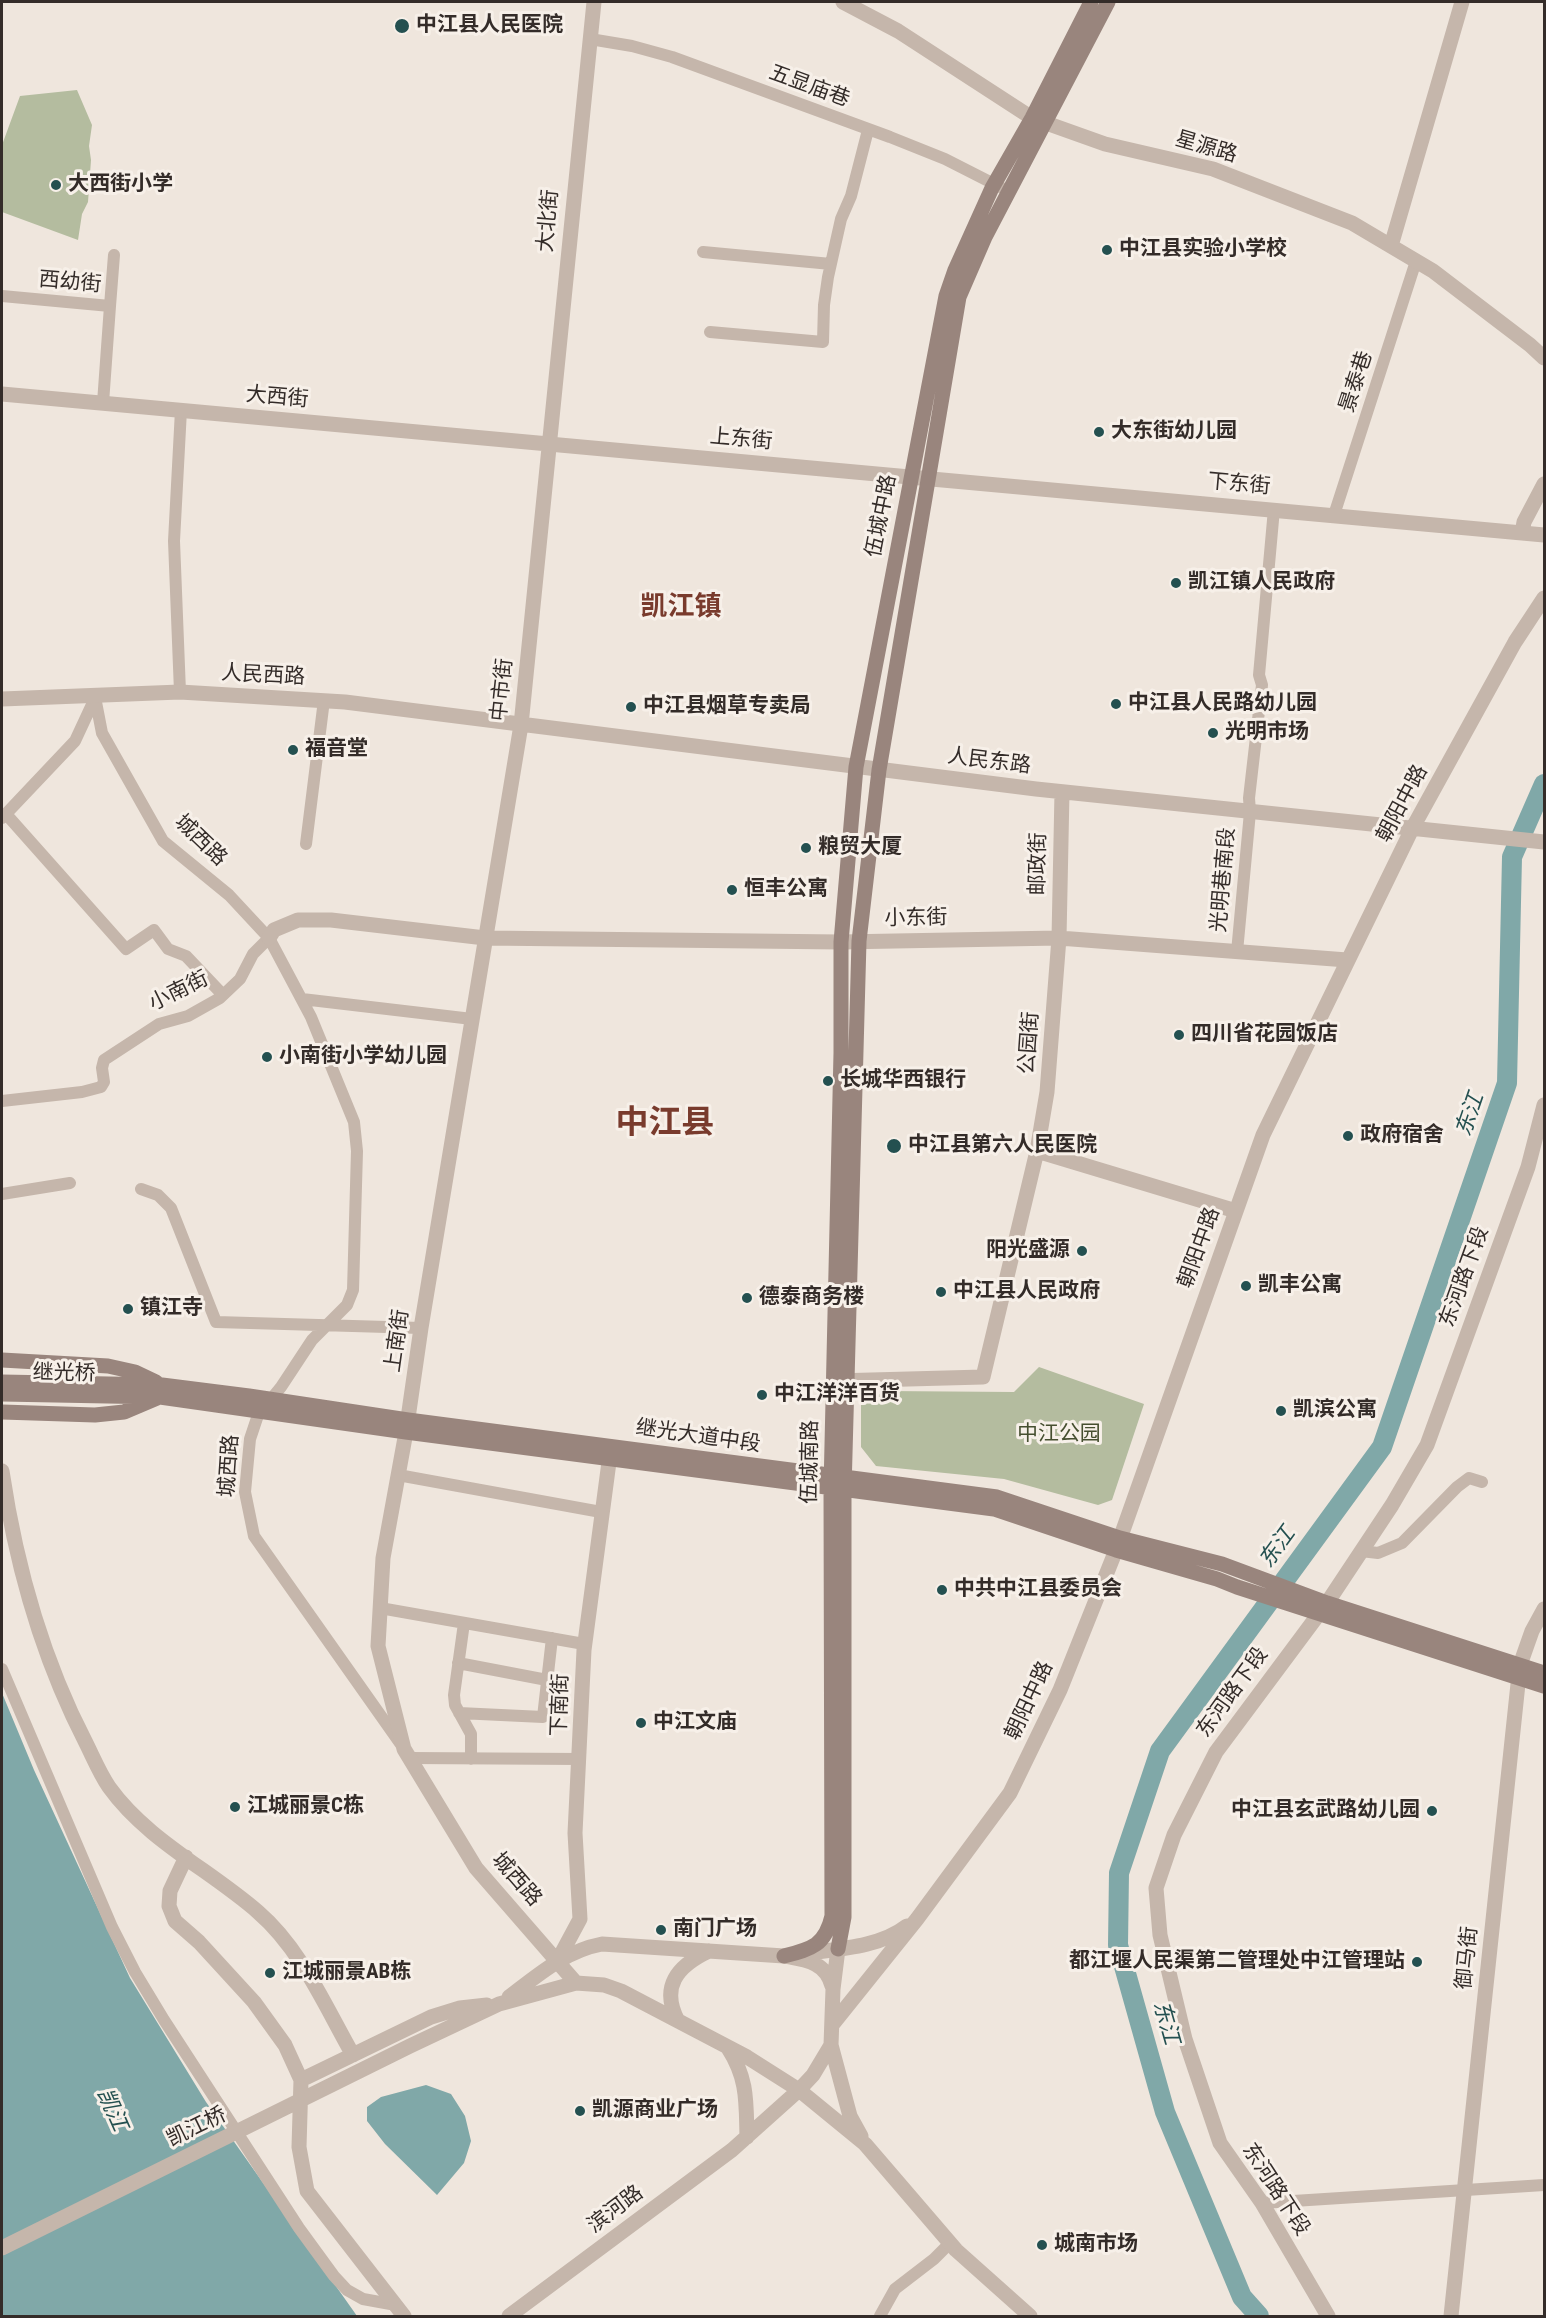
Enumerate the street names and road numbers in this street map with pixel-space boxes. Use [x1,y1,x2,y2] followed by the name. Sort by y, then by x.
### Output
[765,61,853,113] street label: 五显庙巷
[1172,127,1240,169] street label: 星源路
[534,189,564,253] street label: 大北街
[38,268,102,298] street label: 西幼街
[1335,348,1379,416] street label: 景泰巷
[245,383,309,413] street label: 大西街
[709,425,773,455] street label: 上东街
[1207,470,1271,500] street label: 下东街
[862,472,902,560] street label: 伍城中路
[487,657,519,723] street label: 中市街
[220,661,306,691] street label: 人民西路
[946,744,1032,780] street label: 人民东路
[1372,761,1434,847] street label: 朝阳中路
[169,810,231,872] street label: 城西路
[1207,827,1241,933] street label: 光明巷南段
[1026,832,1052,896] street label: 邮政街
[884,906,948,932] street label: 小东街
[145,967,213,1017] street label: 小南街
[1015,1011,1045,1075] street label: 公园街
[1174,1204,1226,1292] street label: 朝阳中路
[1435,1223,1495,1331] street label: 东河路下段
[381,1308,415,1374] street label: 上南街
[32,1361,96,1387] street label: 继光桥
[634,1416,762,1458] street label: 继光大道中段
[798,1420,824,1504] street label: 伍城南路
[215,1434,245,1498] street label: 城西路
[1192,1643,1274,1743] street label: 东河路下段
[1001,1658,1059,1744] street label: 朝阳中路
[547,1673,575,1737] street label: 下南街
[486,1848,546,1912] street label: 城西路
[1452,1925,1484,1991] street label: 御马街
[163,2103,231,2153] street label: 凯江桥
[1236,2139,1314,2241] street label: 东河路下段
[583,2181,649,2239] street label: 滨河路

